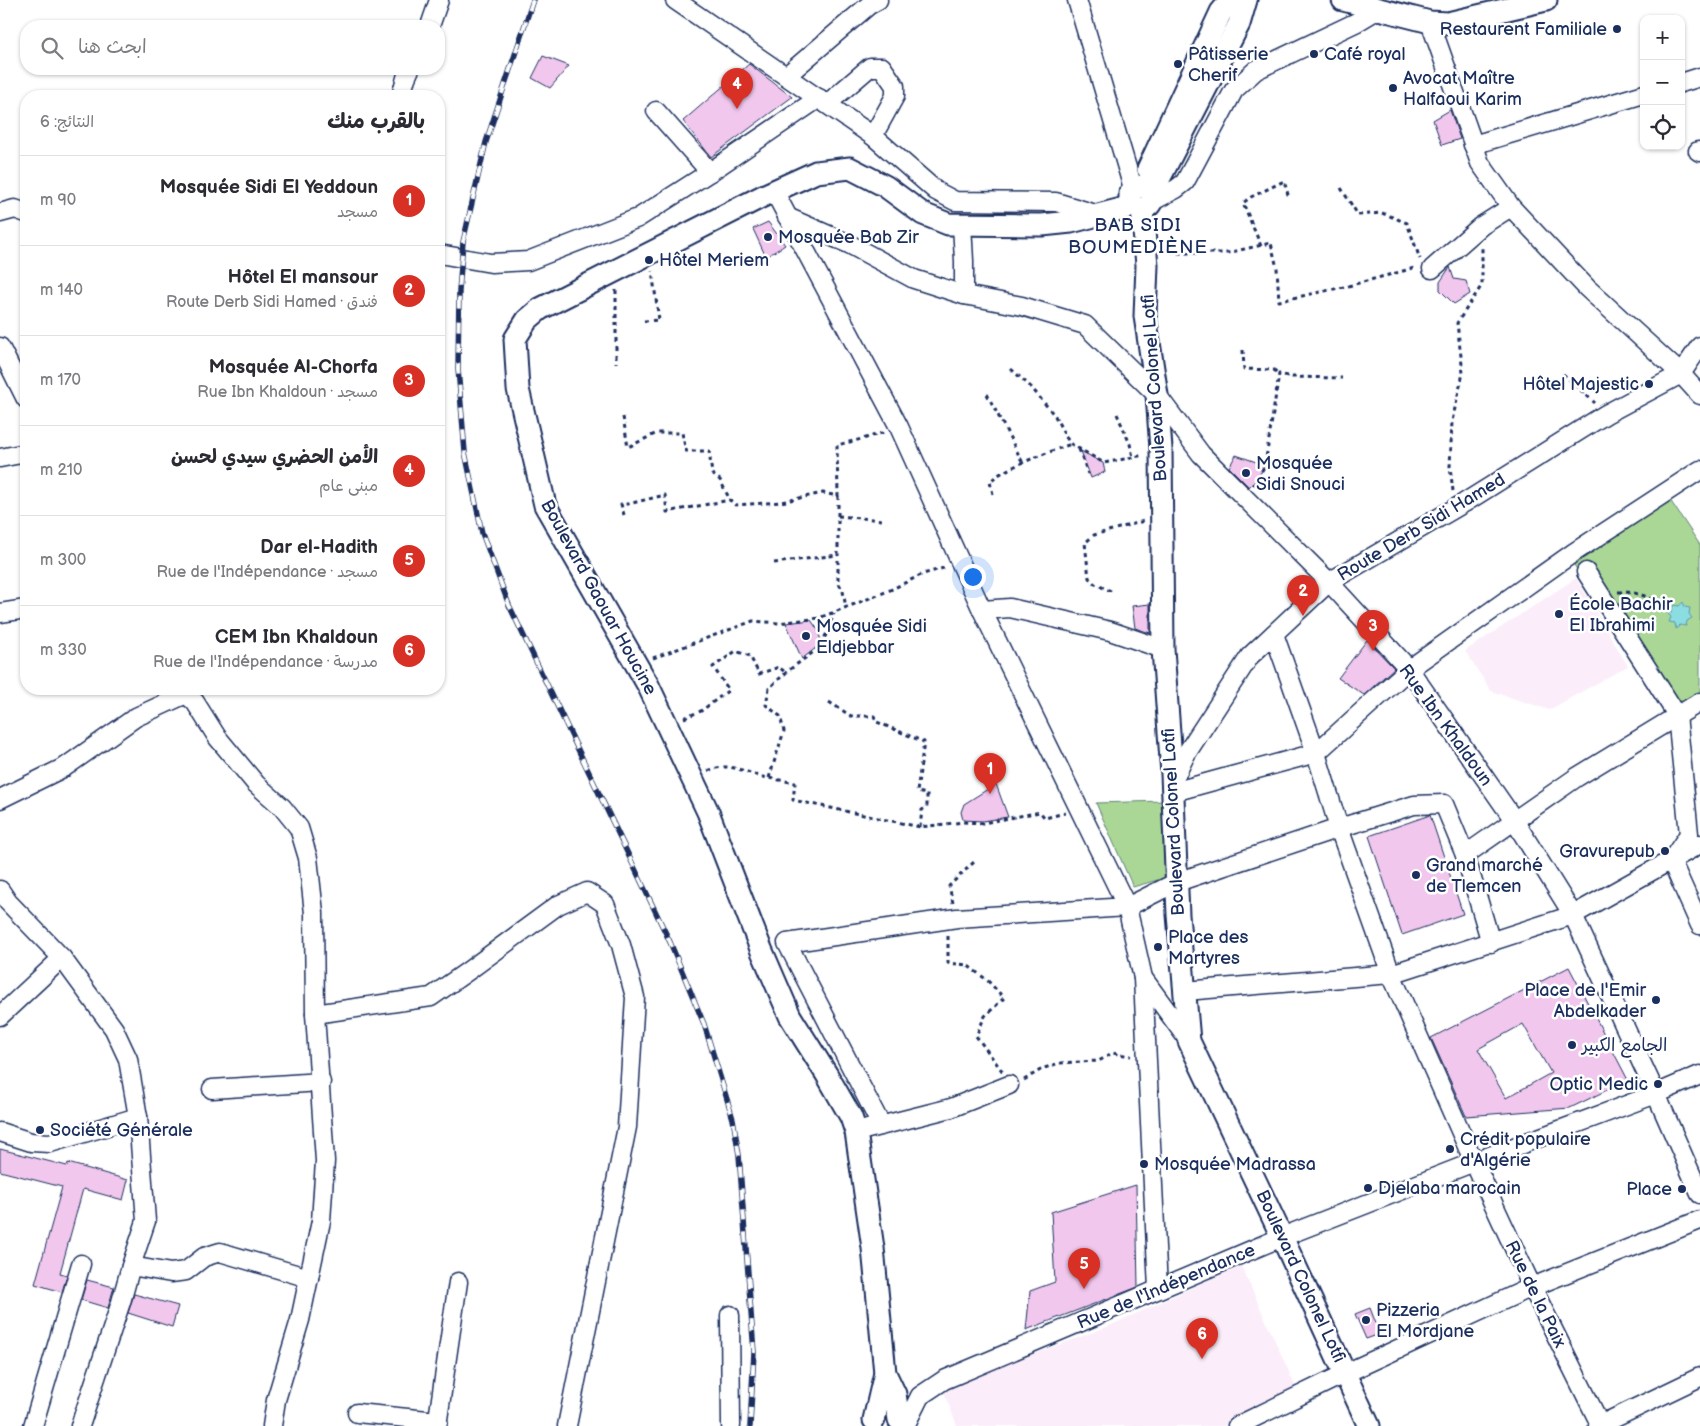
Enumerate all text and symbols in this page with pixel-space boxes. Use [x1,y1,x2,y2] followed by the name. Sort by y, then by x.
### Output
[1640,15,1685,150] map controls
[1640,15,1685,60] button: +
[1440,19,1607,40] place label: Restaurent Familiale
[20,20,445,75] search box
[1611,23,1623,35] marker: Restaurent Familiale
[38,34,66,62] icon: search
[78,36,147,59] text: ابحث هنا
[1188,44,1269,86] place label: Pâtisserie Cherif
[1324,44,1406,65] place label: Café royal
[1308,48,1320,60] marker: Café royal
[1172,58,1184,70] marker: Pâtisserie Cherif
[1640,60,1685,105] button: −
[721,68,753,109] pin: 4
[1403,68,1522,110] place label: Avocat Maître Halfaoui Karim
[1387,82,1399,94] marker: Avocat Maître Halfaoui Karim
[1640,105,1685,150] button: locate
[327,109,425,134] text: بالقرب منك
[40,113,94,132] text: النتائج: 6
[160,176,378,199] text: Mosquée Sidi El Yeddoun
[40,191,76,210] text: 90 m
[406,191,412,210] text: 1
[337,203,378,222] text: مسجد
[1068,214,1208,259] district label: BAB SIDI BOUMEDIÈNE
[778,227,919,248] place label: Mosquée Bab Zir
[762,231,774,243] marker: Mosquée Bab Zir
[659,250,769,271] place label: Hôtel Meriem
[643,254,655,266] marker: Hôtel Meriem
[228,266,378,289] text: Hôtel El mansour
[40,281,83,300] text: 140 m
[404,281,414,300] text: 2
[166,293,378,312] text: فندق · Route Derb Sidi Hamed
[1137,294,1172,482] street label: Boulevard Colonel Lotfi
[209,356,378,379] text: Mosquée Al-Chorfa
[40,371,81,390] text: 170 m
[404,371,414,390] text: 3
[1522,374,1639,395] place label: Hôtel Majestic
[1643,378,1655,390] marker: Hôtel Majestic
[197,383,378,402] text: مسجد · Rue Ibn Khaldoun
[171,446,378,469] text: الأمن الحضري سيدي لحسن
[1256,453,1345,495] place label: Mosquée Sidi Snouci
[40,461,82,480] text: 210 m
[404,461,414,480] text: 4
[1240,467,1252,479] marker: Mosquée Sidi Snouci
[1334,469,1509,586] street label: Route Derb Sidi Hamed
[319,477,378,496] text: مبنى عام
[536,496,661,699] street label: Boulevard Gaouar Houcine
[260,536,378,559] text: Dar el-Hadith
[40,551,86,570] text: 300 m
[404,551,414,570] text: 5
[156,563,378,582] text: مسجد · Rue de l'Indépendance
[960,564,986,590] your location
[1287,575,1319,616] pin: 2
[1569,592,1673,636] place label: École Bachir El Ibrahimi
[1553,608,1565,620] marker: École Bachir El Ibrahimi
[1357,610,1389,651] pin: 3
[816,616,927,658] place label: Mosquée Sidi Eldjebbar
[215,626,378,649] text: CEM Ibn Khaldoun
[800,630,812,642] marker: Mosquée Sidi Eldjebbar
[40,641,87,660] text: 330 m
[404,641,414,660] text: 6
[153,653,378,672] text: مدرسة · Rue de l'Indépendance
[1394,660,1497,790] street label: Rue Ibn Khaldoun
[1158,728,1189,916] street label: Boulevard Colonel Lotfi
[974,753,1006,794] pin: 1
[1559,841,1655,862] place label: Gravurepub
[1659,845,1671,857] marker: Gravurepub
[1426,855,1543,897] place label: Grand marché de Tlemcen
[1410,869,1422,881] marker: Grand marché de Tlemcen
[1168,927,1248,969] place label: Place des Martyres
[1152,941,1164,953] marker: Place des Martyres
[1524,980,1647,1022] place label: Place de l'Emir Abdelkader
[1650,994,1662,1006] marker: Place de l'Emir Abdelkader
[1580,1035,1668,1058] place label: الجامع الكبير
[1566,1039,1578,1051] marker: الجامع الكبير
[1550,1074,1648,1095] place label: Optic Medic
[1652,1078,1664,1090] marker: Optic Medic
[50,1120,193,1141] place label: Société Générale
[34,1124,46,1136] marker: Société Générale
[1460,1129,1591,1171] place label: Crédit populaire d'Algérie
[1444,1143,1456,1155] marker: Crédit populaire d'Algérie
[1154,1154,1316,1175] place label: Mosquée Madrassa
[1138,1158,1150,1170] marker: Mosquée Madrassa
[1378,1178,1521,1199] place label: Djelaba marocain
[1626,1179,1672,1200] place label: Place
[1362,1182,1374,1194] marker: Djelaba marocain
[1676,1183,1688,1195] marker: Place
[1251,1187,1350,1366] street label: Boulevard Colonel Lotfi
[1501,1237,1571,1352] street label: Rue de la Paix
[1074,1239,1259,1334] street label: Rue de l'Indépendance
[1068,1248,1100,1289] pin: 5
[1376,1300,1475,1342] place label: Pizzeria El Mordjane
[1360,1314,1372,1326] marker: Pizzeria El Mordjane
[1186,1318,1218,1359] pin: 6

